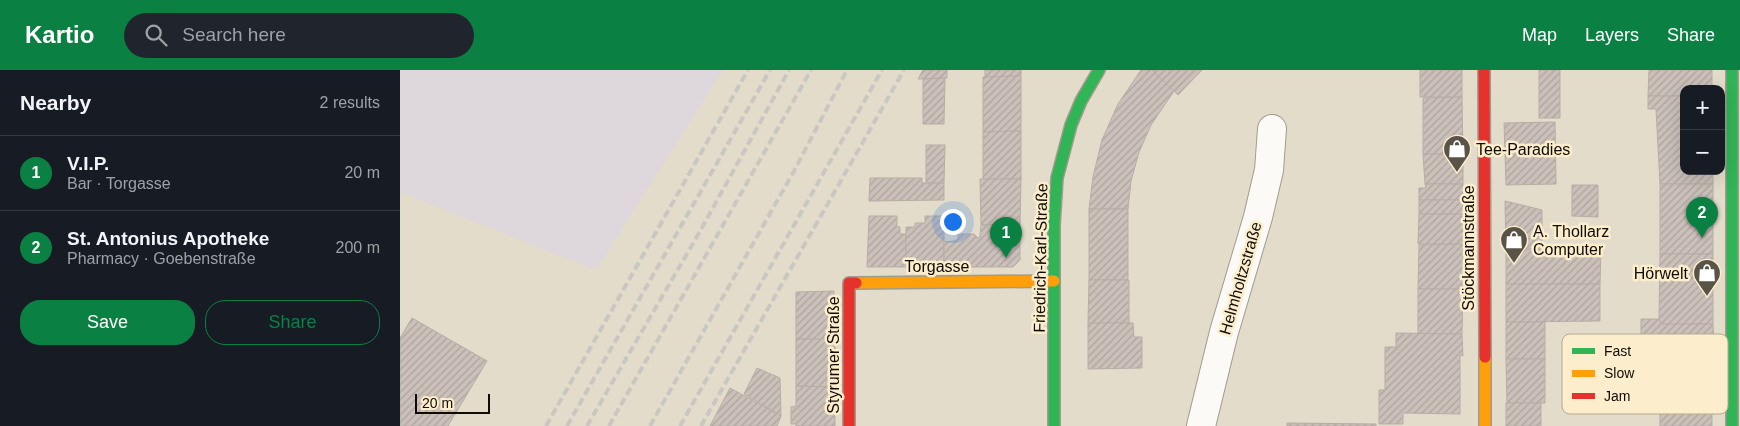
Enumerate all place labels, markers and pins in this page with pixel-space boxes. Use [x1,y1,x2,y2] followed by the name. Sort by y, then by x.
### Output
[1442,134,1472,173] shop icon: Tee-Paradies
[1476,141,1570,158] place label: Tee-Paradies
[1686,197,1718,238] pin: 2
[990,217,1022,258] pin: 1
[1533,223,1609,258] place label: A. Thollarz Computer
[1499,225,1529,264] shop icon: A. Thollarz Computer
[1692,258,1722,297] shop icon: Hörwelt
[1634,265,1689,282] place label: Hörwelt

